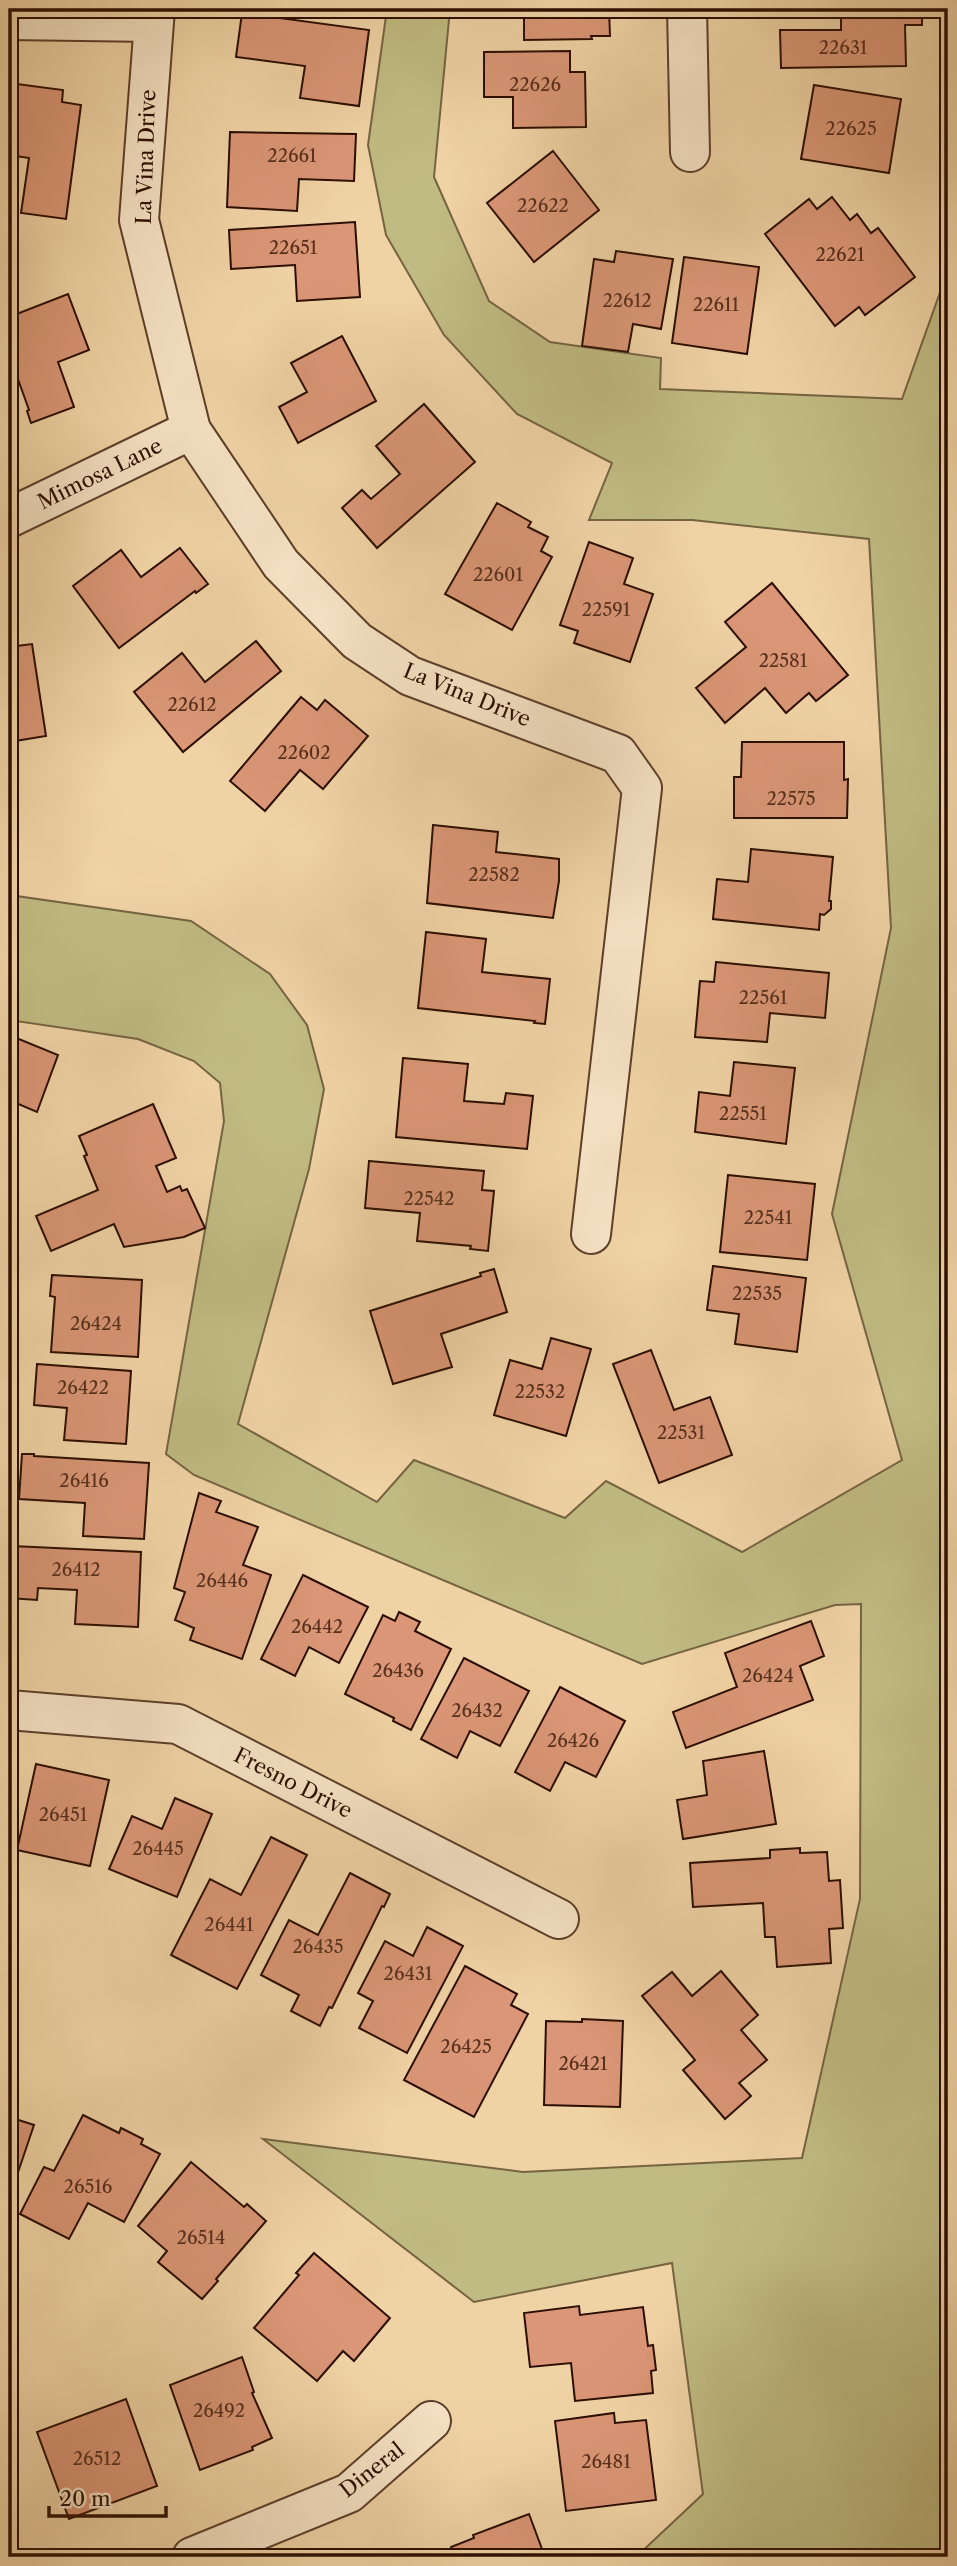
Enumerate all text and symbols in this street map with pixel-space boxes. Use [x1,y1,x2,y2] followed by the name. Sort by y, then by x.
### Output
[819,37,868,59] house number: 22631
[509,74,561,96] house number: 22626
[131,89,160,225] street label: La Vina Drive
[825,118,877,140] house number: 22625
[267,145,317,167] house number: 22661
[517,195,569,217] house number: 22622
[269,237,318,259] house number: 22651
[815,244,865,266] house number: 22621
[602,290,652,312] house number: 22612
[693,294,740,316] house number: 22611
[33,433,166,514] street label: Mimosa Lane
[473,564,524,586] house number: 22601
[582,599,631,621] house number: 22591
[759,650,808,672] house number: 22581
[400,658,534,731] street label: La Vina Drive
[167,694,217,716] house number: 22612
[277,742,331,764] house number: 22602
[766,788,816,810] house number: 22575
[468,864,520,886] house number: 22582
[739,987,788,1009] house number: 22561
[719,1103,767,1125] house number: 22551
[403,1188,455,1210] house number: 22542
[744,1207,793,1229] house number: 22541
[732,1283,782,1305] house number: 22535
[70,1313,122,1335] house number: 26424
[57,1377,109,1399] house number: 26422
[515,1381,565,1403] house number: 22532
[657,1422,705,1444] house number: 22531
[59,1470,109,1492] house number: 26416
[51,1559,101,1581] house number: 26412
[196,1570,248,1592] house number: 26446
[291,1616,343,1638] house number: 26442
[372,1660,424,1682] house number: 26436
[742,1665,794,1687] house number: 26424
[451,1700,503,1722] house number: 26432
[547,1730,599,1752] house number: 26426
[230,1742,356,1823] street label: Fresno Drive
[39,1804,88,1826] house number: 26451
[132,1838,184,1860] house number: 26445
[204,1914,254,1936] house number: 26441
[293,1936,343,1958] house number: 26435
[384,1963,433,1985] house number: 26431
[440,2036,492,2058] house number: 26425
[558,2053,608,2075] house number: 26421
[64,2176,112,2198] house number: 26516
[177,2227,225,2249] house number: 26514
[193,2400,245,2422] house number: 26492
[335,2437,409,2502] street label: Dineral
[73,2448,121,2470] house number: 26512
[581,2451,631,2473] house number: 26481
[49,2475,166,2519] scale bar
[60,2486,111,2511] text: 20 m

